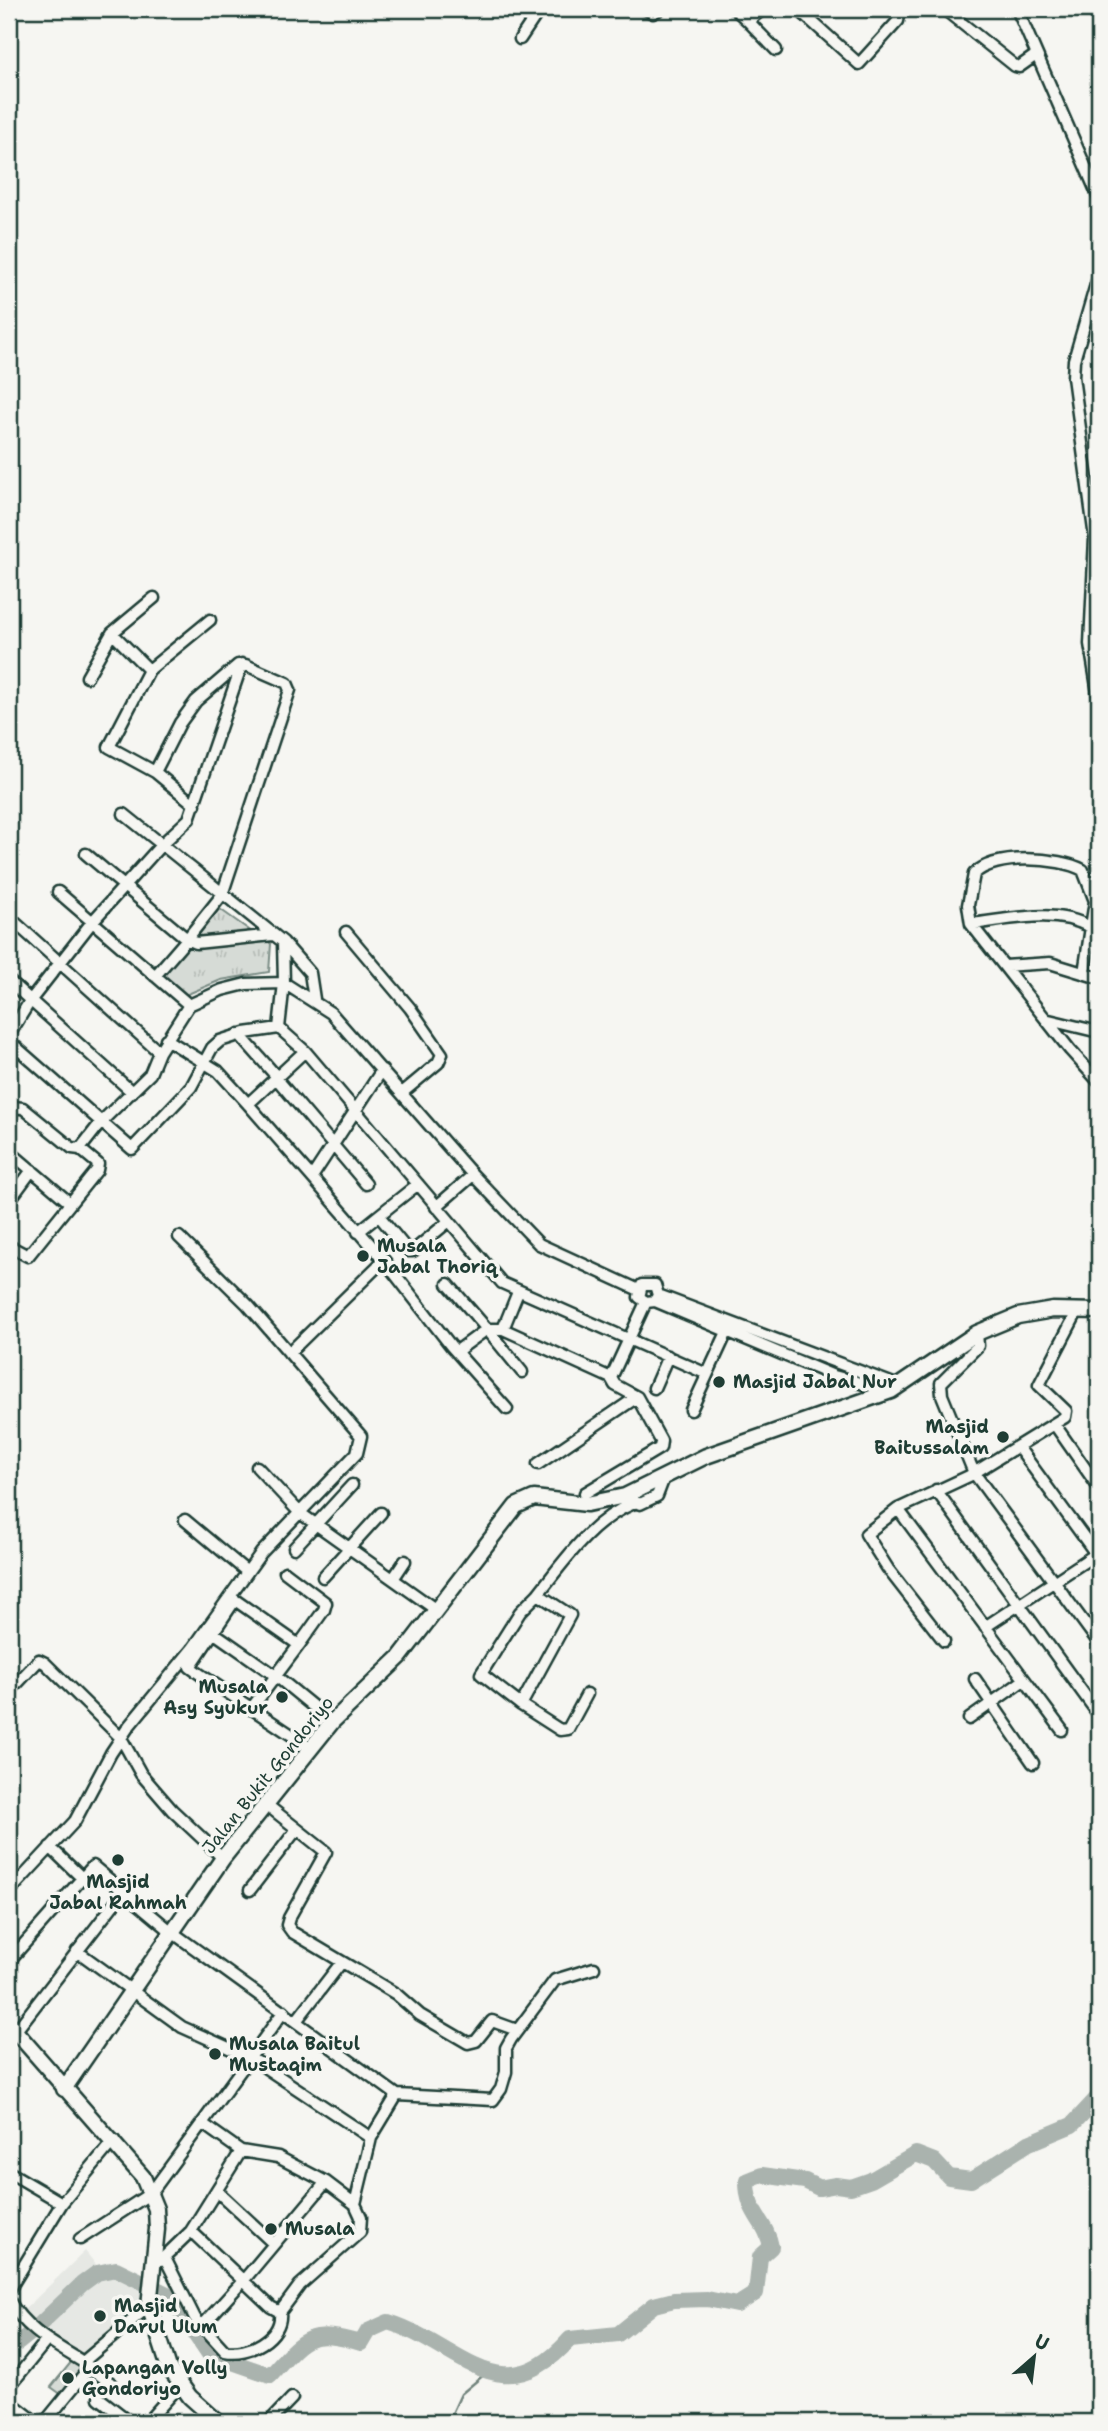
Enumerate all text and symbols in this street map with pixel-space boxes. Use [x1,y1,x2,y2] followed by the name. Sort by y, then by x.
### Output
[377,1234,499,1279] place label: Musala Jabal Thoriq
[355,1248,371,1264] marker: Musala Jabal Thoriq
[733,1370,897,1394] place label: Masjid Jabal Nur
[711,1374,727,1390] marker: Masjid Jabal Nur
[874,1415,990,1460] place label: Masjid Baitussalam
[995,1429,1011,1445] marker: Masjid Baitussalam
[163,1675,269,1720] place label: Musala Asy Syukur
[274,1689,290,1705] marker: Musala Asy Syukur
[197,1691,339,1859] street label: Jalan Bukit Gondoriyo
[110,1852,126,1868] marker: Masjid Jabal Rahmah
[49,1870,187,1915] place label: Masjid Jabal Rahmah
[229,2032,360,2077] place label: Musala Baitul Mustaqim
[207,2046,223,2062] marker: Musala Baitul Mustaqim
[285,2217,355,2241] place label: Musala
[263,2221,279,2237] marker: Musala
[114,2294,218,2339] place label: Masjid Darul Ulum
[92,2308,108,2324] marker: Masjid Darul Ulum
[1000,2322,1070,2392] north arrow
[1030,2328,1053,2357] text: U
[82,2356,227,2401] place label: Lapangan Volly Gondoriyo
[60,2370,76,2386] marker: Lapangan Volly Gondoriyo

